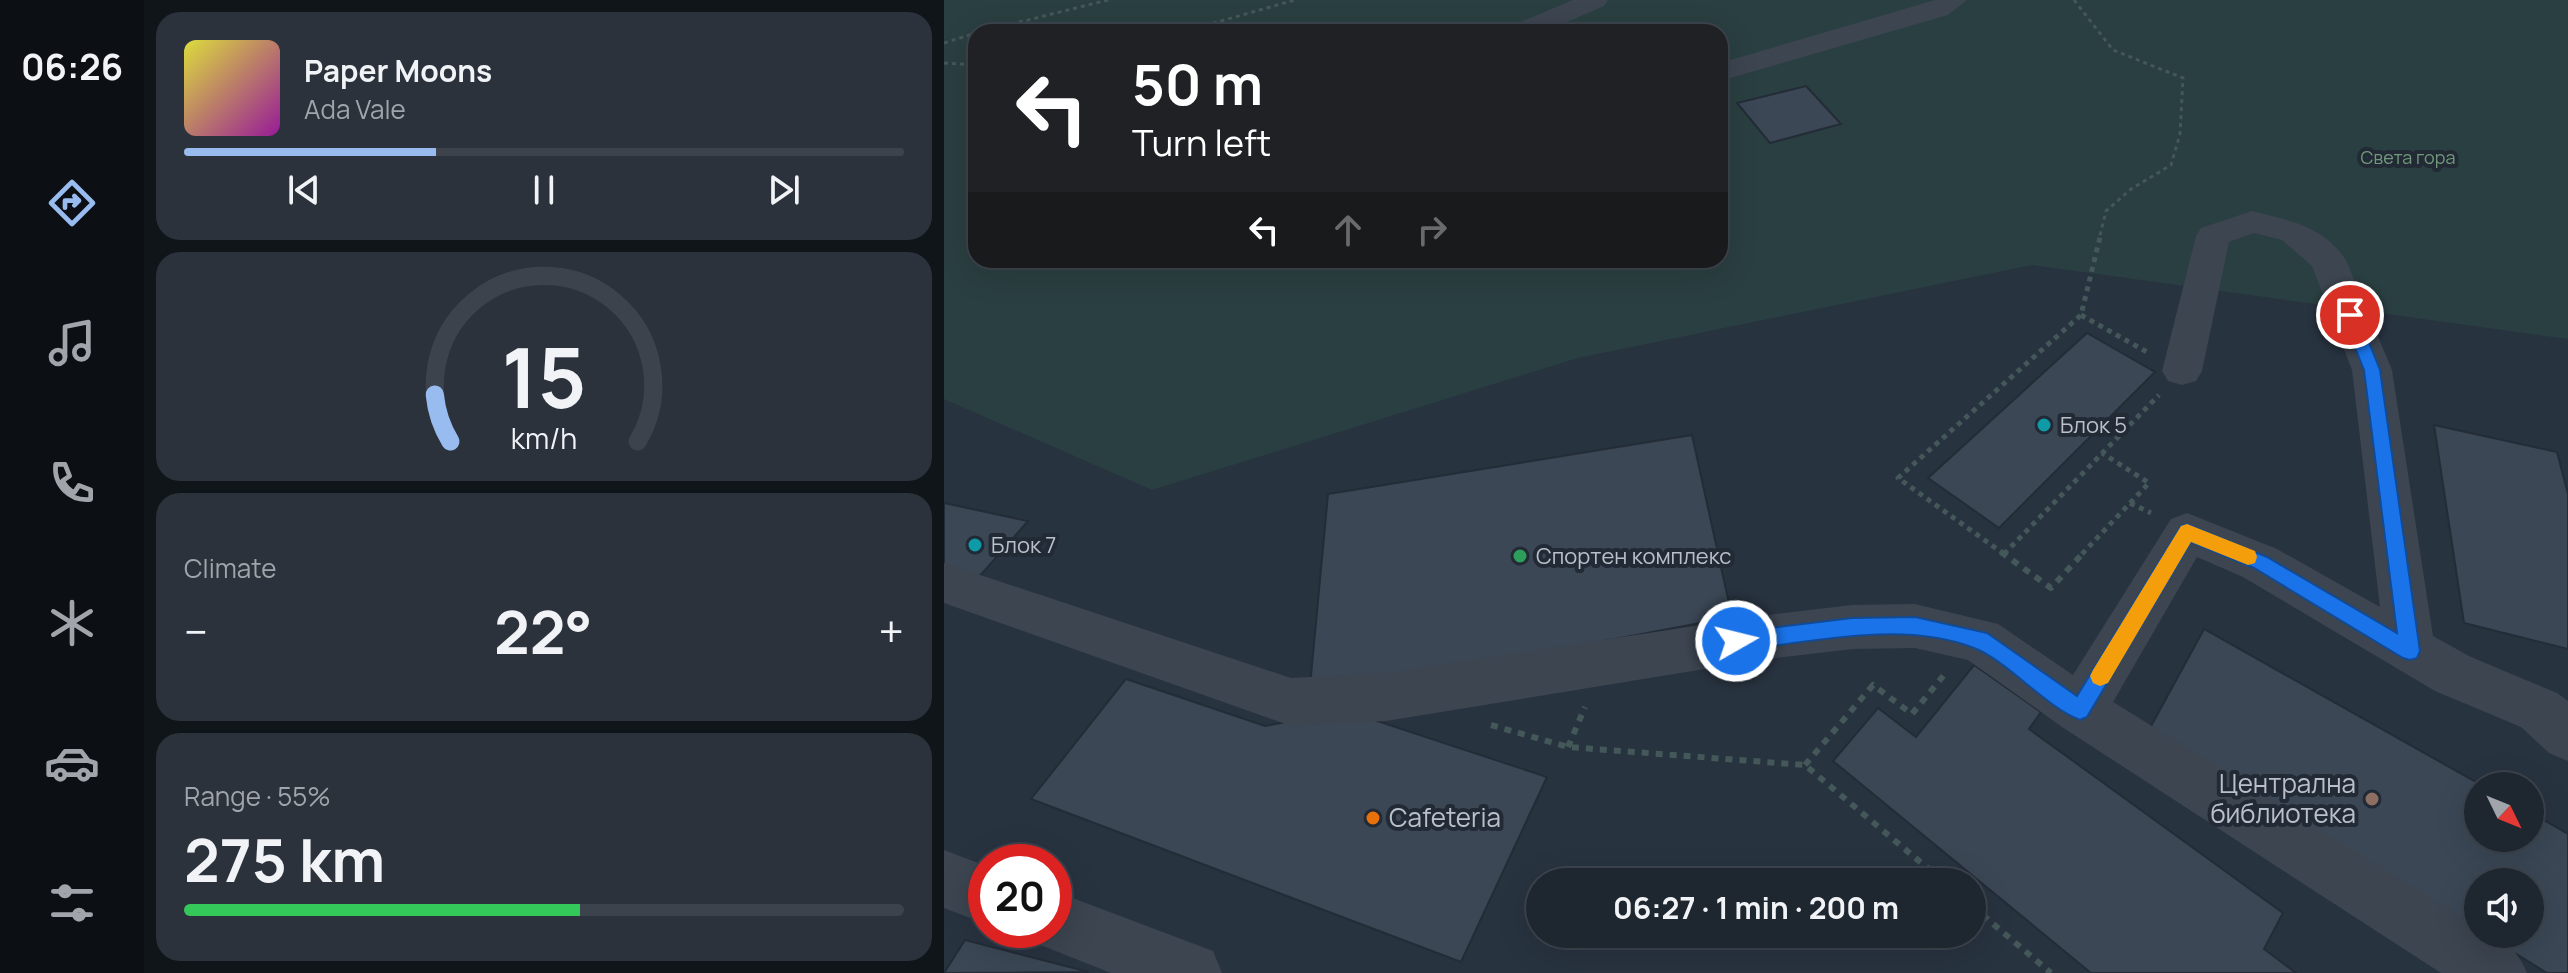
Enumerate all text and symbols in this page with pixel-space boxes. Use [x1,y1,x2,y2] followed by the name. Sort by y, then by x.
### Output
[21,42,123,91] text: 06:26
[1132,45,1263,122] text: 50 m
[304,50,492,91] text: Paper Moons
[1000,56,1104,160] icon: left
[304,91,406,127] text: Ada Vale
[1132,118,1271,167] text: Turn left
[2361,145,2455,169] park label: Света гора
[282,168,326,212] icon: previous
[522,168,566,212] icon: pause
[762,168,806,212] icon: next
[44,175,100,231] icon: directions
[1242,208,1286,252] icon: left
[1326,208,1370,252] icon: ahead
[1410,208,1454,252] icon: right
[2316,281,2384,349] pin
[2328,293,2372,337] icon: arrive
[44,315,100,371] icon: music
[501,319,587,433] text: 15
[2060,410,2127,440] place label: Блок 5
[2035,416,2053,434] marker: Блок 5
[511,420,577,459] text: km/h
[44,455,100,511] icon: phone
[991,530,1056,560] place label: Блок 7
[966,536,984,554] marker: Блок 7
[1536,541,1732,571] place label: Спортен комплекс
[1511,547,1529,565] marker: Спортен комплекс
[184,550,276,586] text: Climate
[494,590,592,672] text: 22°
[44,595,100,651] icon: climate
[1694,599,1778,683] position arrow
[184,601,208,661] text: −
[879,601,904,661] text: +
[44,735,100,791] icon: car
[2210,765,2356,831] place label: Централна библиотека
[2464,772,2544,852] north arrow
[2464,772,2544,948] map controls
[184,778,331,814] text: Range · 55%
[2363,790,2381,808] marker: Централна библиотека
[1389,799,1501,835] place label: Cafeteria
[1364,809,1382,827] marker: Cafeteria
[184,818,385,900] text: 275 km
[968,844,1072,948] speed limit sign: 20
[2464,868,2544,948] button: sound
[44,875,100,931] icon: filters
[1613,887,1899,928] text: 06:27 · 1 min · 200 m

